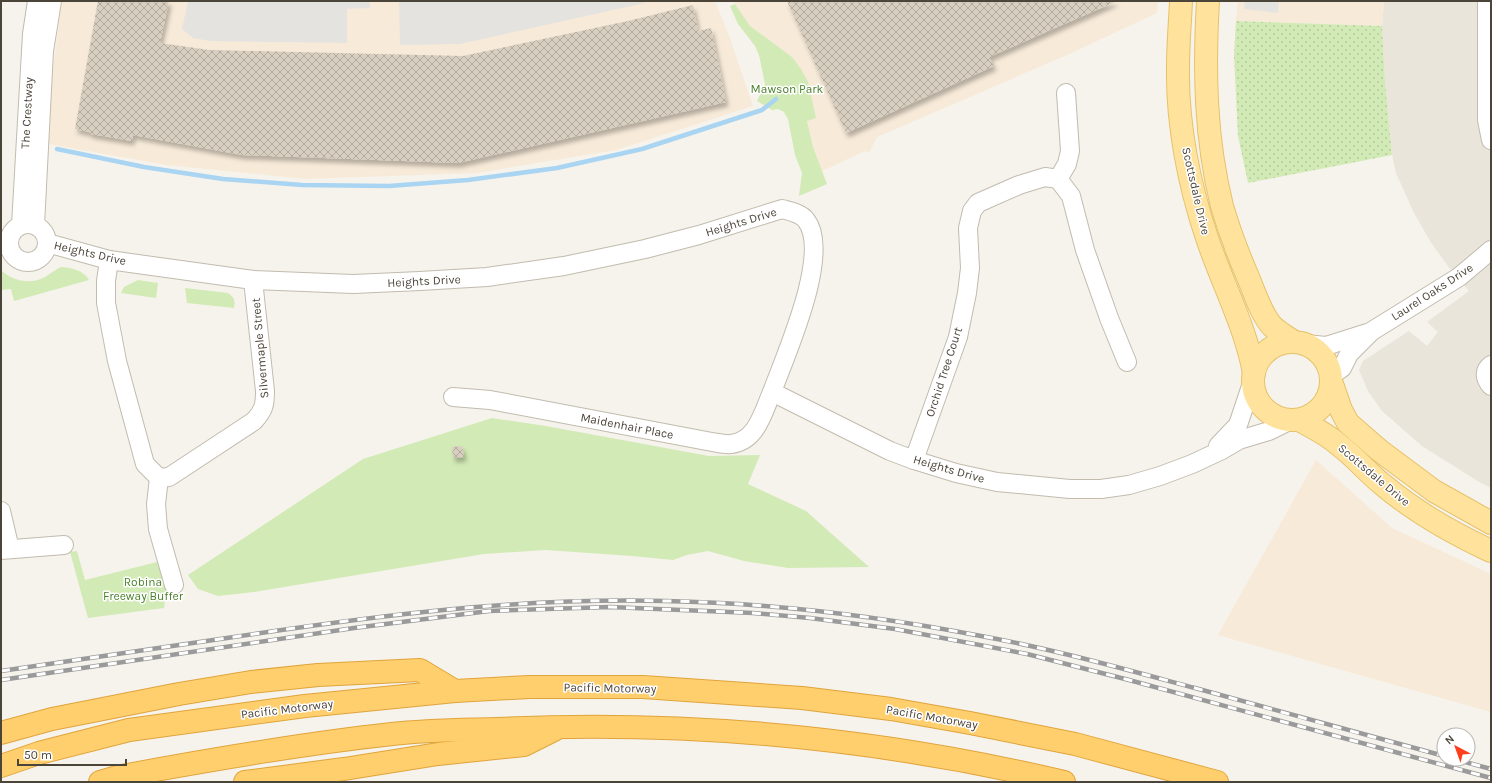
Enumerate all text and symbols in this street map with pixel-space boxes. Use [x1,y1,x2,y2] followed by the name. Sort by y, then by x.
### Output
[18,76,36,149] street label: The Crestway
[751,82,824,96] park label: Mawson Park
[1179,146,1213,236] street label: Scottsdale Drive
[704,205,778,239] street label: Heights Drive
[53,238,127,268] street label: Heights Drive
[1389,260,1475,324] street label: Laurel Oaks Drive
[387,272,461,290] street label: Heights Drive
[249,297,271,399] street label: Silvermaple Street
[923,325,965,419] street label: Orchid Tree Court
[579,410,675,442] street label: Maidenhair Place
[1335,441,1413,509] street label: Scottsdale Drive
[912,452,986,486] street label: Heights Drive
[103,575,184,603] park label: Robina Freeway Buffer
[563,680,657,696] street label: Pacific Motorway
[240,696,334,722] street label: Pacific Motorway
[885,702,979,732] street label: Pacific Motorway
[1436,727,1476,767] north arrow
[1443,732,1457,747] text: N
[18,741,126,767] scale bar
[24,748,52,762] text: 50 m

